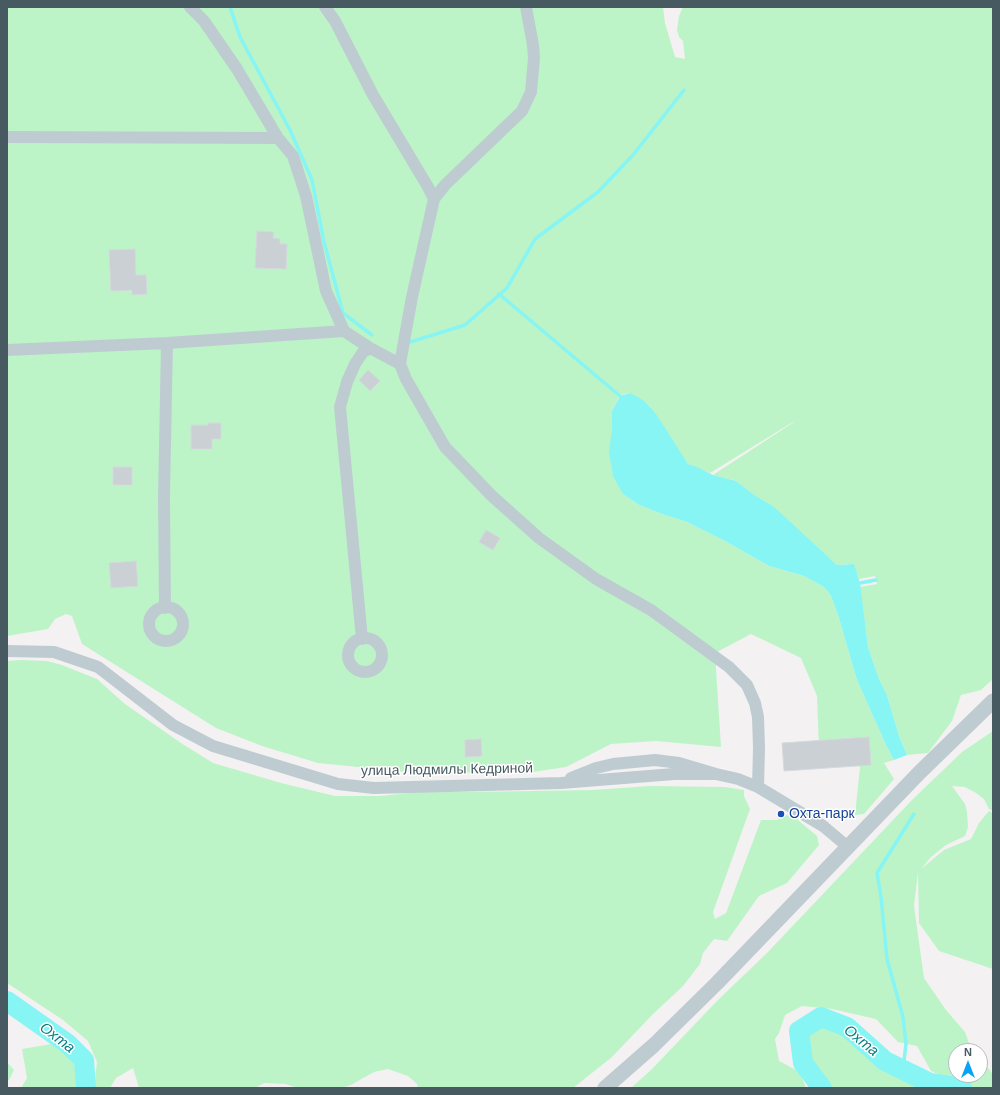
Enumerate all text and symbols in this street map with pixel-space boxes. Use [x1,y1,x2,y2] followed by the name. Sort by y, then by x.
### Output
[361,760,533,780] street label: улица Людмилы Кедриной
[789,806,855,822] place label: Охта-парк
[776,809,786,819] marker: Охта-парк
[36,1019,78,1057] water label: Охта
[840,1022,882,1060] water label: Охта
[948,1043,988,1083] north arrow
[964,1046,972,1058] text: N

